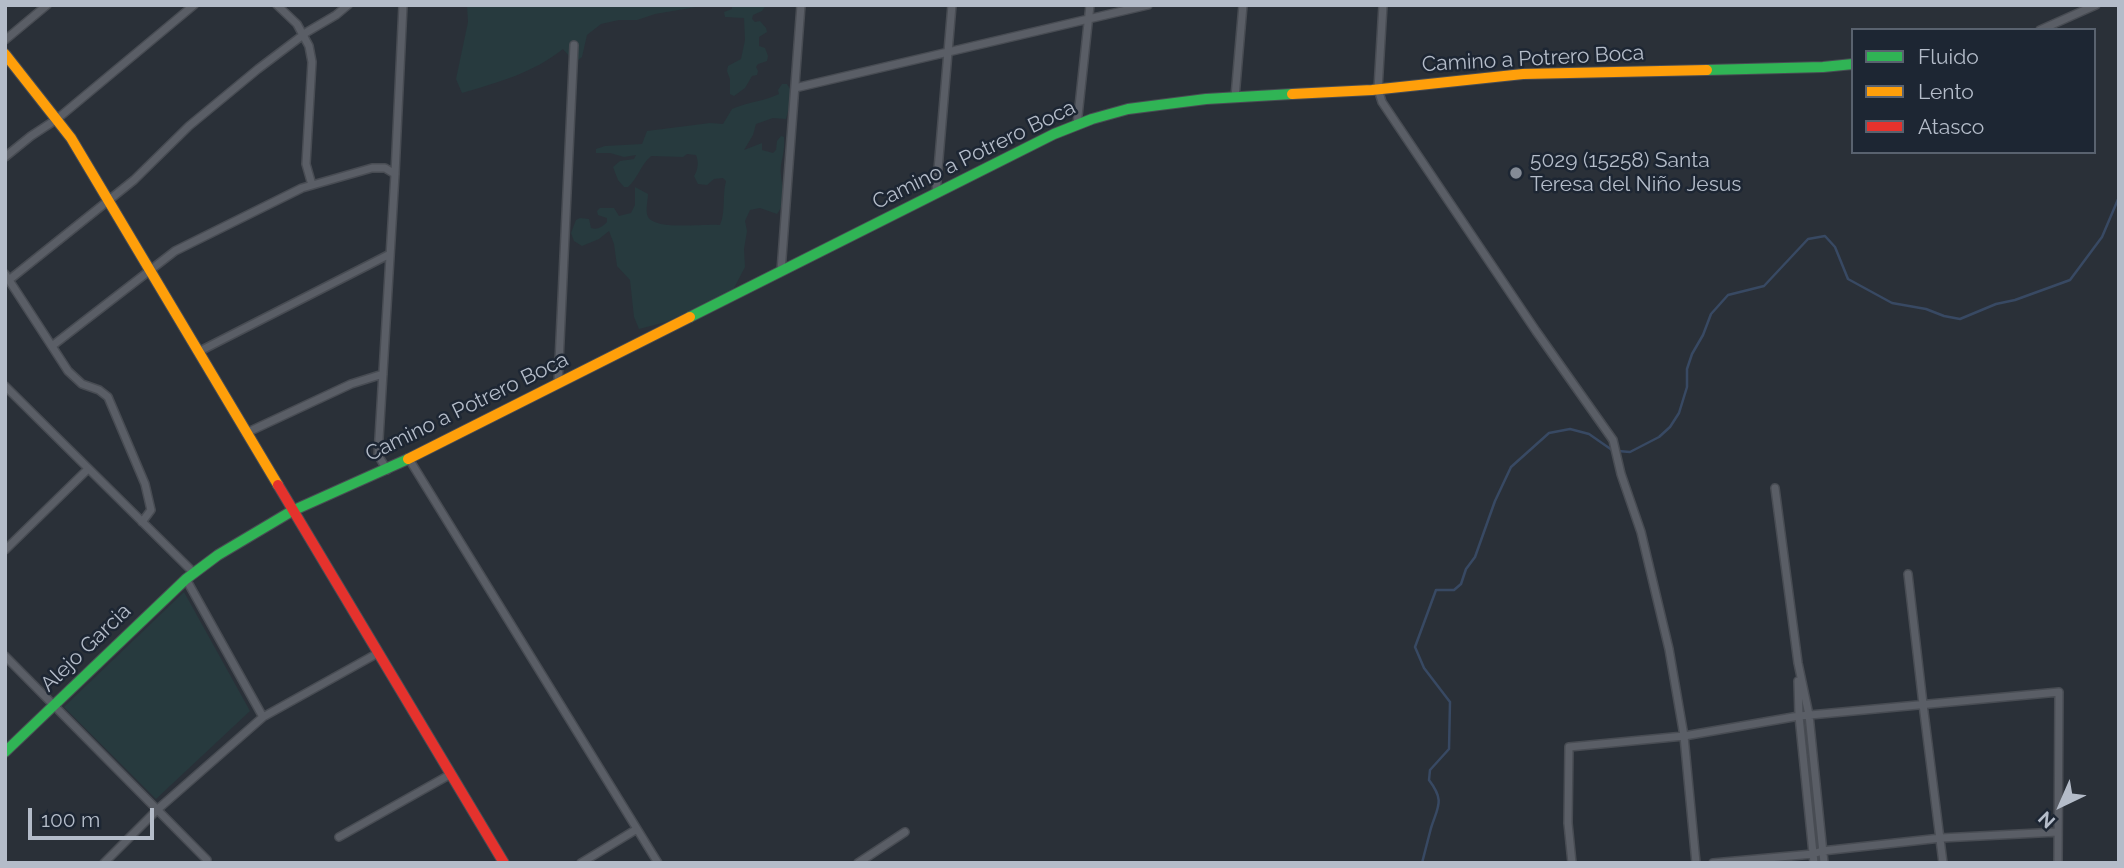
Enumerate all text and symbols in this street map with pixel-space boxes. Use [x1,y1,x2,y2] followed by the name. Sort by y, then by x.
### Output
[1851,28,2096,154] legend
[1421,41,1645,77] street label: Camino a Potrero Boca
[1918,44,1979,69] text: Fluido
[1918,79,1974,104] text: Lento
[868,95,1080,215] street label: Camino a Potrero Boca
[1918,114,1984,139] text: Atasco
[1530,148,1741,198] place label: 5029 (15258) Santa Teresa del Niño Jesus
[1508,165,1524,181] marker: 5029 (15258) Santa Teresa del Niño Jesus
[361,347,573,467] street label: Camino a Potrero Boca
[36,599,136,697] street label: Alejo Garcia
[2026,770,2096,840] north arrow
[32,794,158,838] scale bar
[41,807,100,832] text: 100 m
[2034,807,2059,833] text: N

